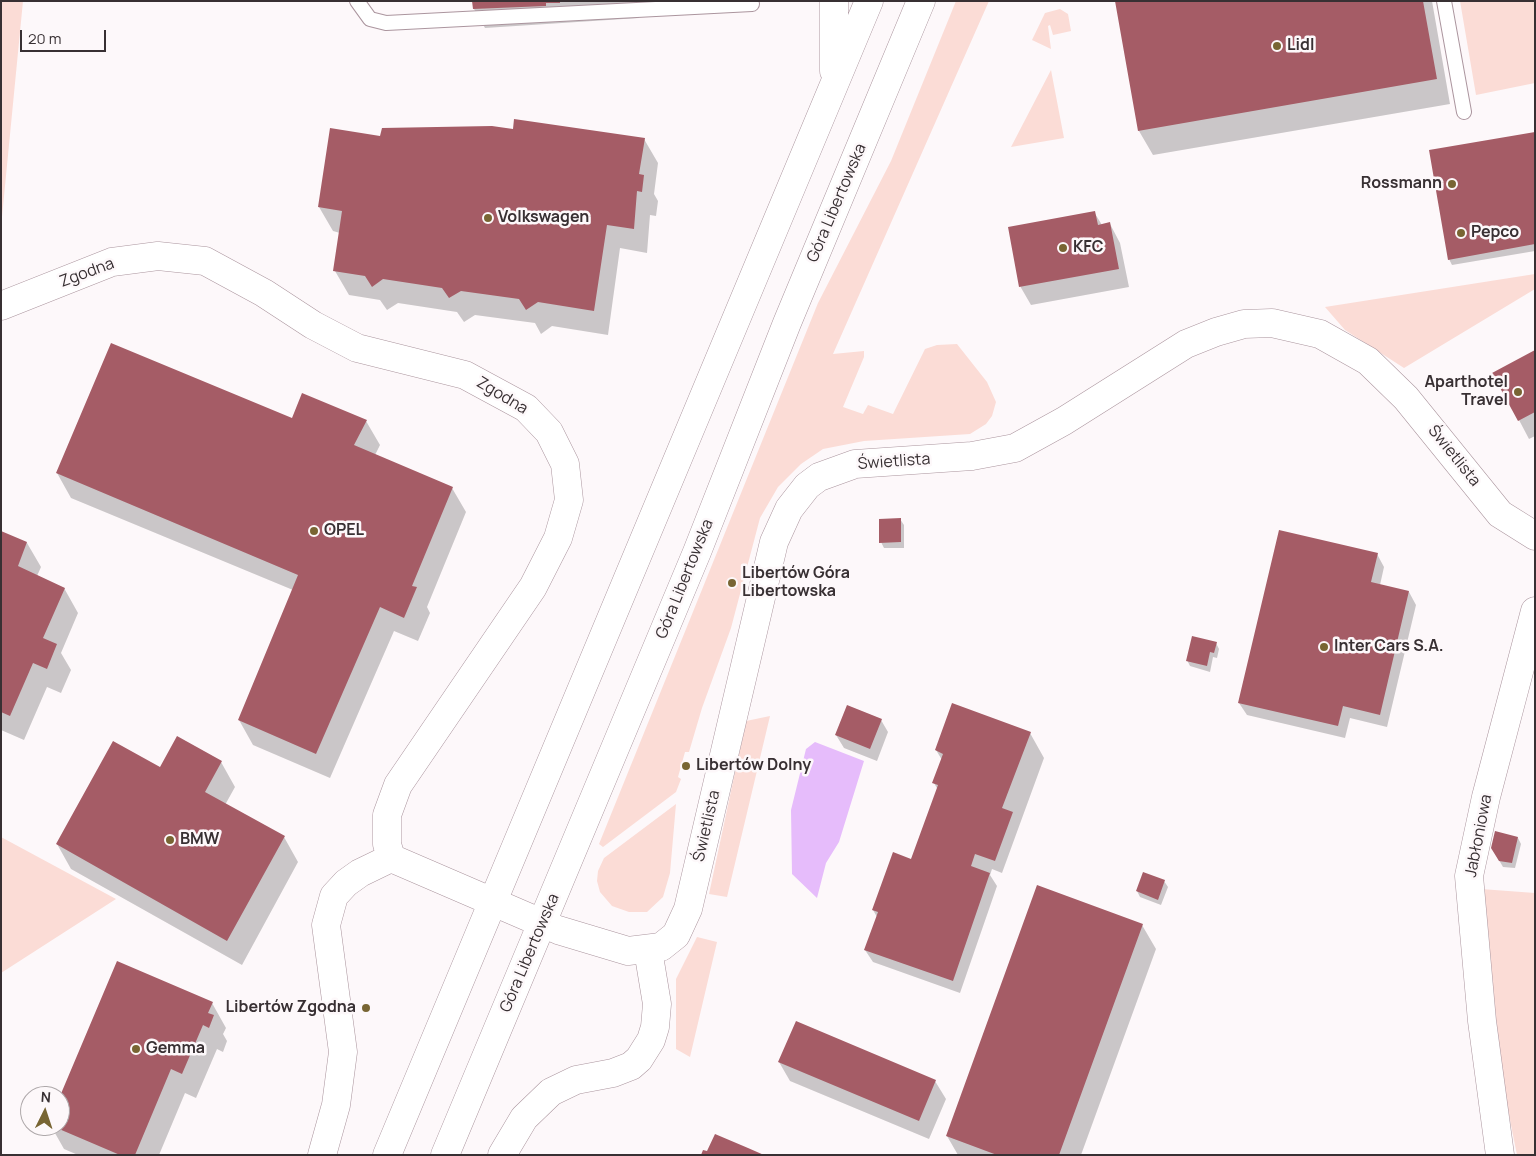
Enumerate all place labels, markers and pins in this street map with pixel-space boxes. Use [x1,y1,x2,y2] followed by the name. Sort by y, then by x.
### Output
[1287,36,1314,56] place label: Lidl
[1271,40,1283,52] marker: Lidl
[1361,174,1442,194] place label: Rossmann
[1446,178,1458,190] marker: Rossmann
[498,208,589,228] place label: Volkswagen
[482,212,494,224] marker: Volkswagen
[1471,223,1519,243] place label: Pepco
[1455,227,1467,239] marker: Pepco
[1073,238,1104,258] place label: KFC
[1057,242,1069,254] marker: KFC
[1424,373,1508,411] place label: Aparthotel Travel
[1512,386,1524,398] marker: Aparthotel Travel
[324,521,364,541] place label: OPEL
[308,525,320,537] marker: OPEL
[742,564,850,602] place label: Libertów Góra Libertowska
[726,577,738,589] marker: Libertów Góra Libertowska
[1334,637,1444,657] place label: Inter Cars S.A.
[1318,641,1330,653] marker: Inter Cars S.A.
[696,756,811,776] place label: Libertów Dolny
[680,760,692,772] marker: Libertów Dolny
[180,830,219,850] place label: BMW
[164,834,176,846] marker: BMW
[226,998,356,1018] place label: Libertów Zgodna
[360,1002,372,1014] marker: Libertów Zgodna
[146,1039,205,1059] place label: Gemma
[130,1043,142,1055] marker: Gemma

